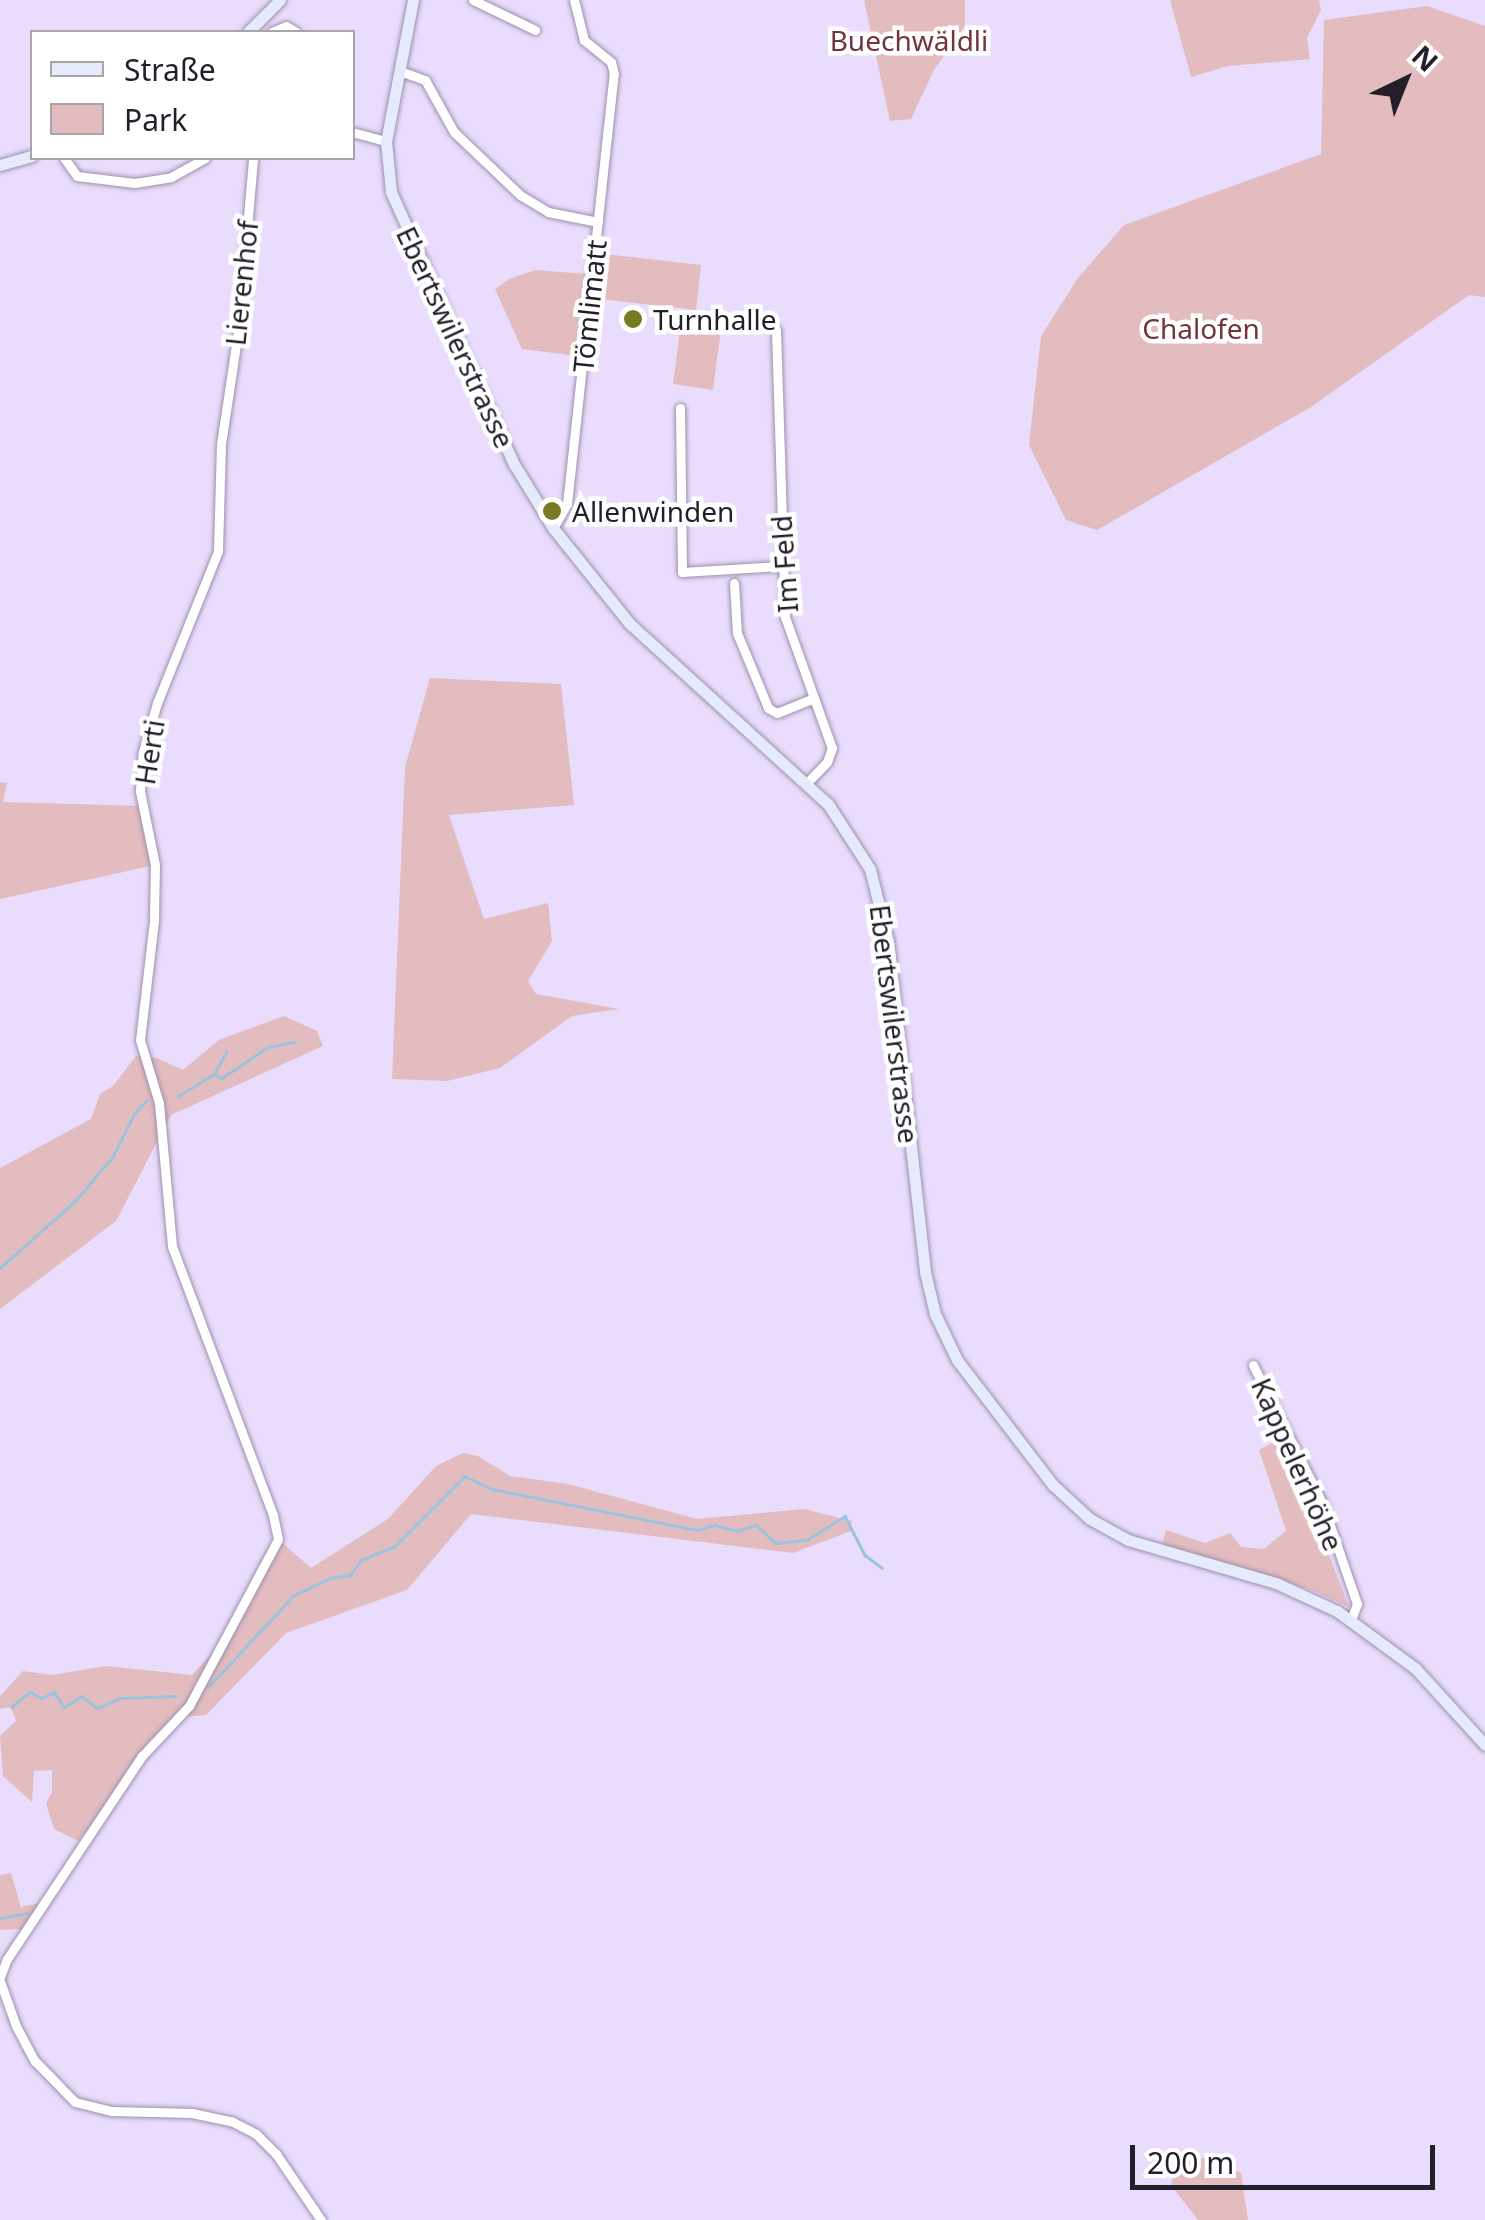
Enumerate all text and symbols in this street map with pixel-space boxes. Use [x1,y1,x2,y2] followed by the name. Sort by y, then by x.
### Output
[830,23,988,57] park label: Buechwäldli
[30,30,355,160] legend
[1355,30,1455,130] north arrow
[1404,36,1447,80] text: N
[124,49,216,90] text: Straße
[124,99,187,140] text: Park
[218,219,264,347] street label: Lierenhof
[390,221,522,453] street label: Ebertswilerstrasse
[565,238,613,374] street label: Tömlimatt
[653,302,777,336] place label: Turnhalle
[622,308,644,330] marker: Turnhalle
[1142,311,1260,345] park label: Chalofen
[572,494,734,528] place label: Allenwinden
[541,500,563,522] marker: Allenwinden
[764,514,804,614] street label: Im Feld
[127,717,171,787] street label: Herti
[864,903,926,1145] street label: Ebertswilerstrasse
[1245,1373,1351,1555] street label: Kappelerhöhe
[1135,2125,1440,2187] scale bar
[1147,2142,1234,2183] text: 200 m

